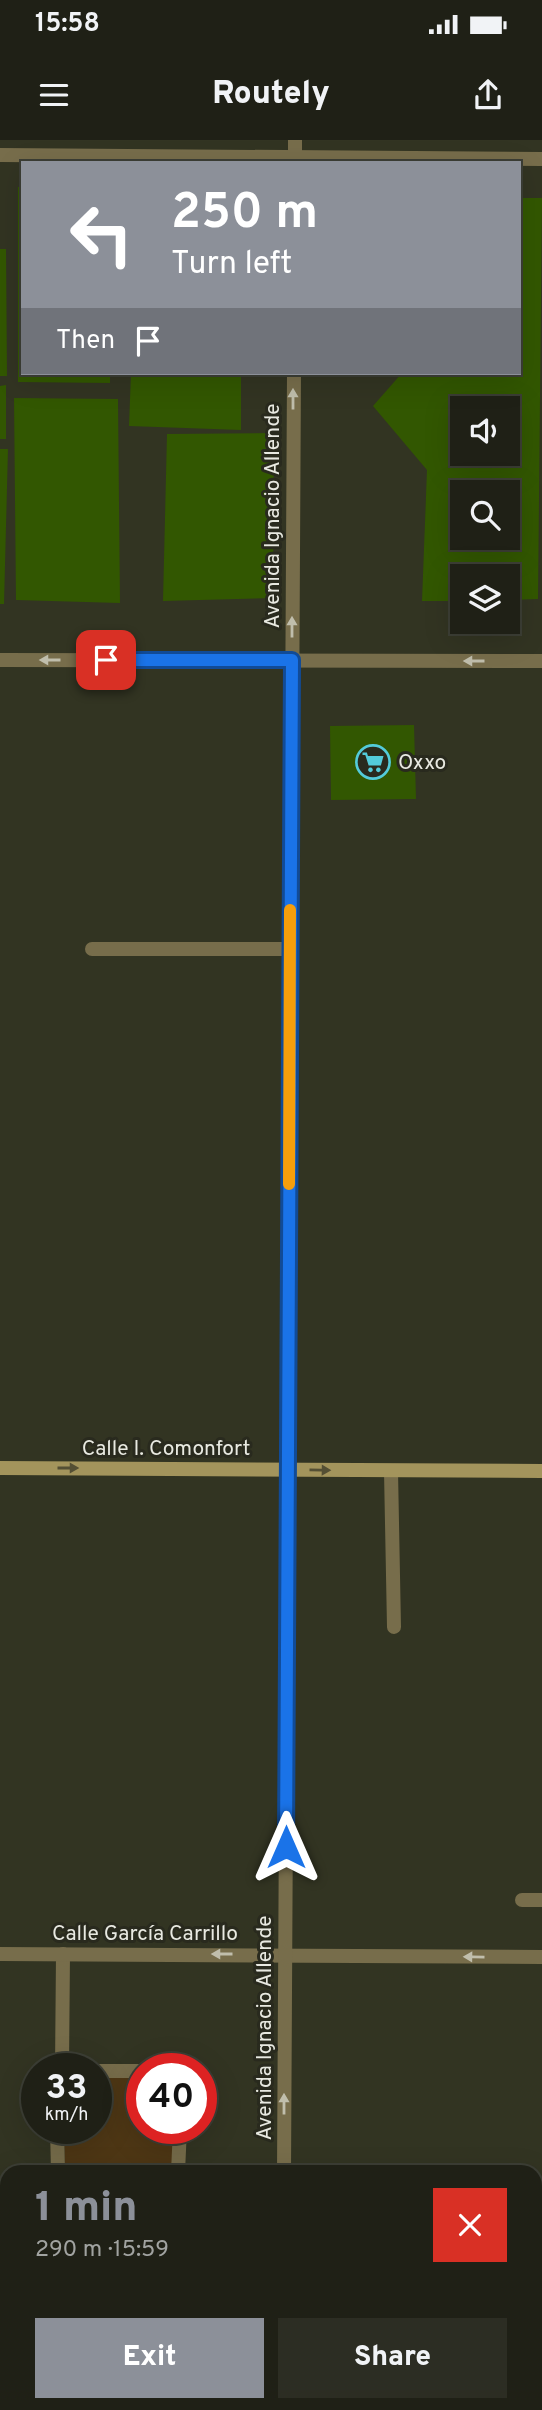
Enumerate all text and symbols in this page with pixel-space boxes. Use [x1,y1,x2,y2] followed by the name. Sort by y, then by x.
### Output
[35,8,100,41] text: 15:58
[212,75,330,115] text: Routely
[35,76,73,114] icon: menu
[469,76,507,114] icon: share
[171,184,318,246] text: 250 m
[56,189,147,280] icon: left
[171,245,292,285] text: Turn left
[129,322,167,360] icon: arrive
[56,325,115,358] text: Then
[288,388,299,410] one-way arrow
[450,396,520,634] map controls
[450,396,520,466] button: sound
[260,403,287,629] street label: Avenida Ignacio Allende
[450,480,520,550] button: search
[450,564,520,634] button: layers
[286,615,298,637] one-way arrow
[76,630,136,690] pin
[87,641,125,679] icon: arrive
[39,654,61,666] one-way arrow
[463,655,485,667] one-way arrow
[354,743,392,781] supermarket icon: Oxxo
[398,750,446,777] place label: Oxxo
[82,1436,250,1463] street label: Calle I. Comonfort
[57,1463,79,1474] one-way arrow
[309,1464,331,1476] one-way arrow
[249,1810,323,1884] position arrow
[252,1915,279,2141] street label: Avenida Ignacio Allende
[52,1921,238,1948] street label: Calle García Carrillo
[211,1949,233,1960] one-way arrow
[463,1951,485,1962] one-way arrow
[126,2053,217,2144] speed limit sign: 40
[46,2067,87,2111] text: 33
[278,2092,290,2114] one-way arrow
[45,2104,88,2127] text: km/h
[35,2183,138,2236] text: 1 min
[433,2188,507,2262] button: close
[35,2236,169,2265] text: 290 m · 15:59
[35,2318,264,2398] button: Exit
[278,2318,507,2398] button: Share

